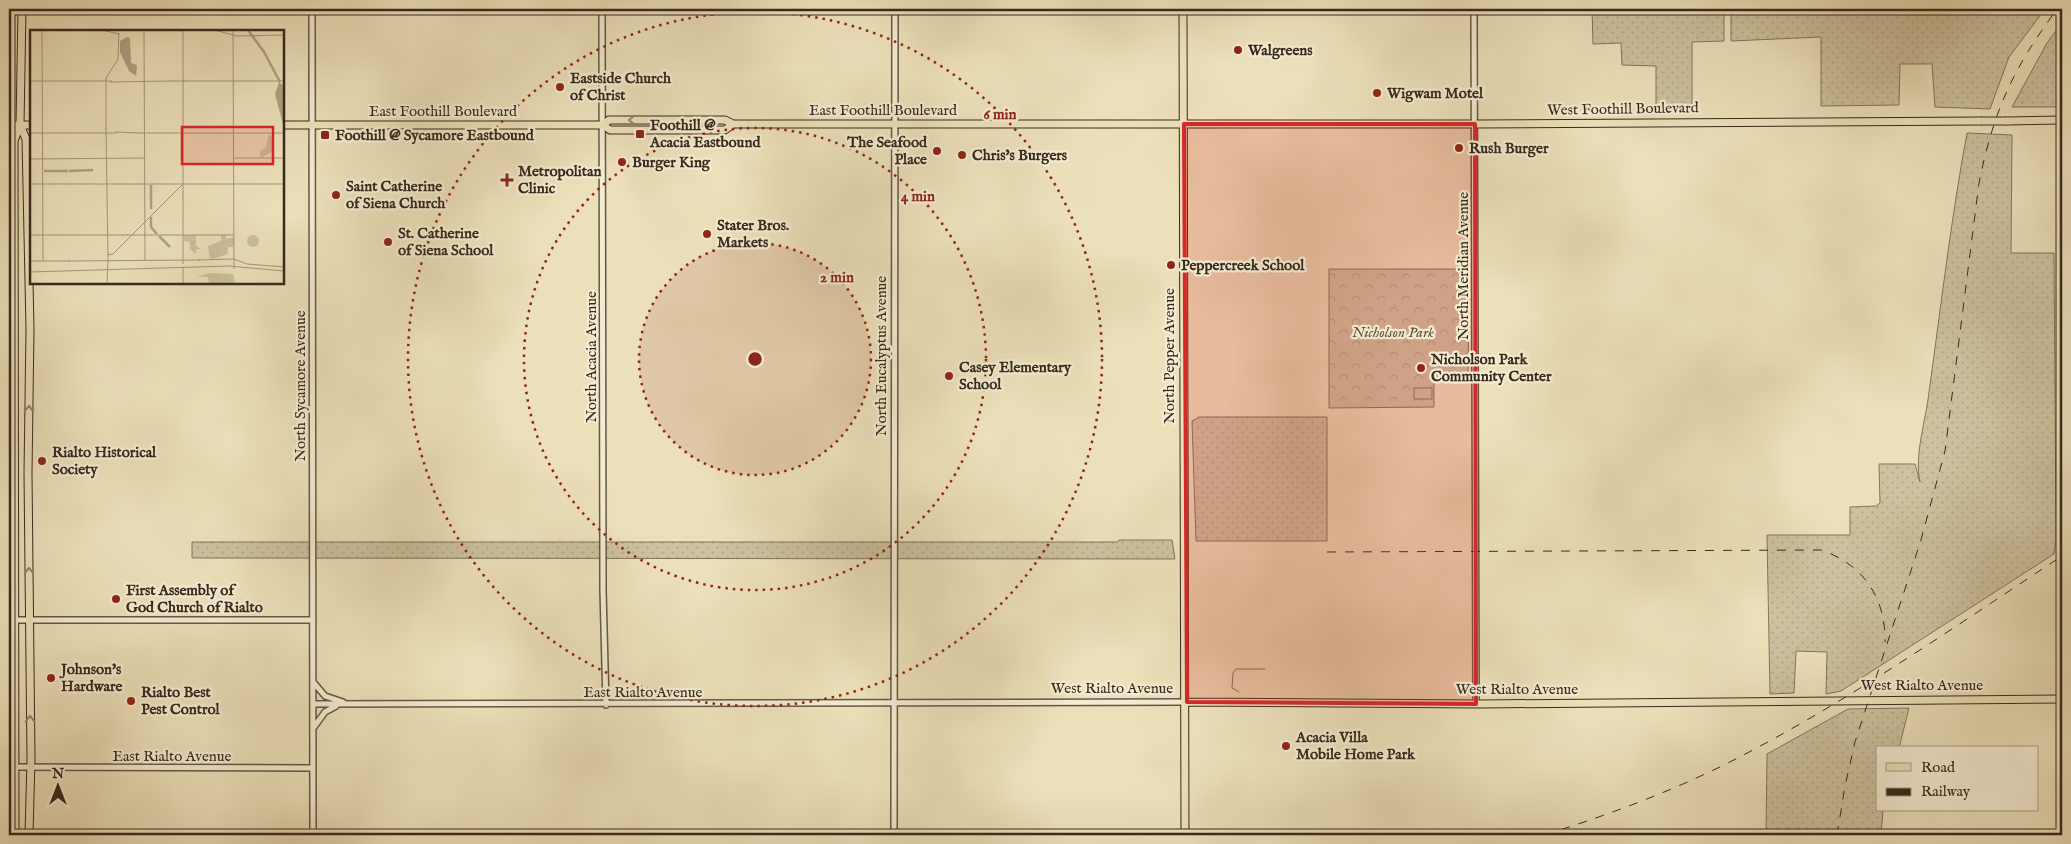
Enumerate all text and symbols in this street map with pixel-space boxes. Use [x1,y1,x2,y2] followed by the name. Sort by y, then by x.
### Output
[30,30,284,284] inset map
[1247,41,1313,60] place label: Walgreens
[1232,44,1244,56] marker: Walgreens
[570,69,672,105] place label: Eastside Church of Christ
[554,81,566,93] marker: Eastside Church of Christ
[1386,84,1484,103] place label: Wigwam Motel
[1371,87,1383,99] marker: Wigwam Motel
[1547,98,1700,120] street label: West Foothill Boulevard
[809,101,958,120] street label: East Foothill Boulevard
[369,102,518,121] street label: East Foothill Boulevard
[983,105,1017,124] text: 6 min
[628,115,636,125] one-way arrow
[649,116,761,152] place label: Foothill @ Acacia Eastbound
[335,126,535,145] place label: Foothill @ Sycamore Eastbound
[634,128,646,140] marker: Foothill @ Acacia Eastbound
[319,129,331,141] marker: Foothill @ Sycamore Eastbound
[846,133,928,169] place label: The Seafood Place
[1469,139,1549,158] place label: Rush Burger
[1453,142,1465,154] marker: Rush Burger
[931,145,943,157] marker: The Seafood Place
[972,146,1068,165] place label: Chris's Burgers
[956,149,968,161] marker: Chris's Burgers
[632,153,711,172] place label: Burger King
[616,156,628,168] marker: Burger King
[518,162,601,198] place label: Metropolitan Clinic
[500,173,514,187] marker: Metropolitan Clinic
[346,177,446,213] place label: Saint Catherine of Siena Church
[901,187,935,206] text: 4 min
[330,189,342,201] marker: Saint Catherine of Siena Church
[1454,192,1473,340] street label: North Meridian Avenue
[717,216,789,252] place label: Stater Bros. Markets
[398,224,494,260] place label: St. Catherine of Siena School
[701,228,713,240] marker: Stater Bros. Markets
[382,236,394,248] marker: St. Catherine of Siena School
[1181,256,1305,275] place label: Peppercreek School
[1165,259,1177,271] marker: Peppercreek School
[820,268,854,287] text: 2 min
[872,276,891,436] street label: North Eucalyptus Avenue
[1160,288,1179,424] street label: North Pepper Avenue
[582,291,601,423] street label: North Acacia Avenue
[291,310,310,462] street label: North Sycamore Avenue
[1352,323,1434,342] park label: Nicholson Park
[746,350,764,368] centre of rings
[1430,350,1552,386] place label: Nicholson Park Community Center
[959,358,1072,394] place label: Casey Elementary School
[1415,362,1427,374] marker: Nicholson Park Community Center
[943,370,955,382] marker: Casey Elementary School
[24,404,34,412] one-way arrow
[52,443,157,479] place label: Rialto Historical Society
[36,455,48,467] marker: Rialto Historical Society
[24,567,34,574] one-way arrow
[126,581,263,617] place label: First Assembly of God Church of Rialto
[110,593,122,605] marker: First Assembly of God Church of Rialto
[59,660,123,696] place label: Johnson's Hardware
[45,672,57,684] marker: Johnson's Hardware
[1861,676,1983,695] street label: West Rialto Avenue
[1051,679,1173,698] street label: West Rialto Avenue
[1456,680,1578,699] street label: West Rialto Avenue
[141,683,220,719] place label: Rialto Best Pest Control
[584,683,703,702] street label: East Rialto Avenue
[125,695,137,707] marker: Rialto Best Pest Control
[25,715,36,723] one-way arrow
[1295,728,1416,764] place label: Acacia Villa Mobile Home Park
[1280,740,1292,752] marker: Acacia Villa Mobile Home Park
[1876,746,2038,812] legend
[113,747,232,766] street label: East Rialto Avenue
[1921,758,1956,777] text: Road
[32,762,82,812] north arrow
[51,765,64,783] text: N
[1921,782,1971,801] text: Railway

